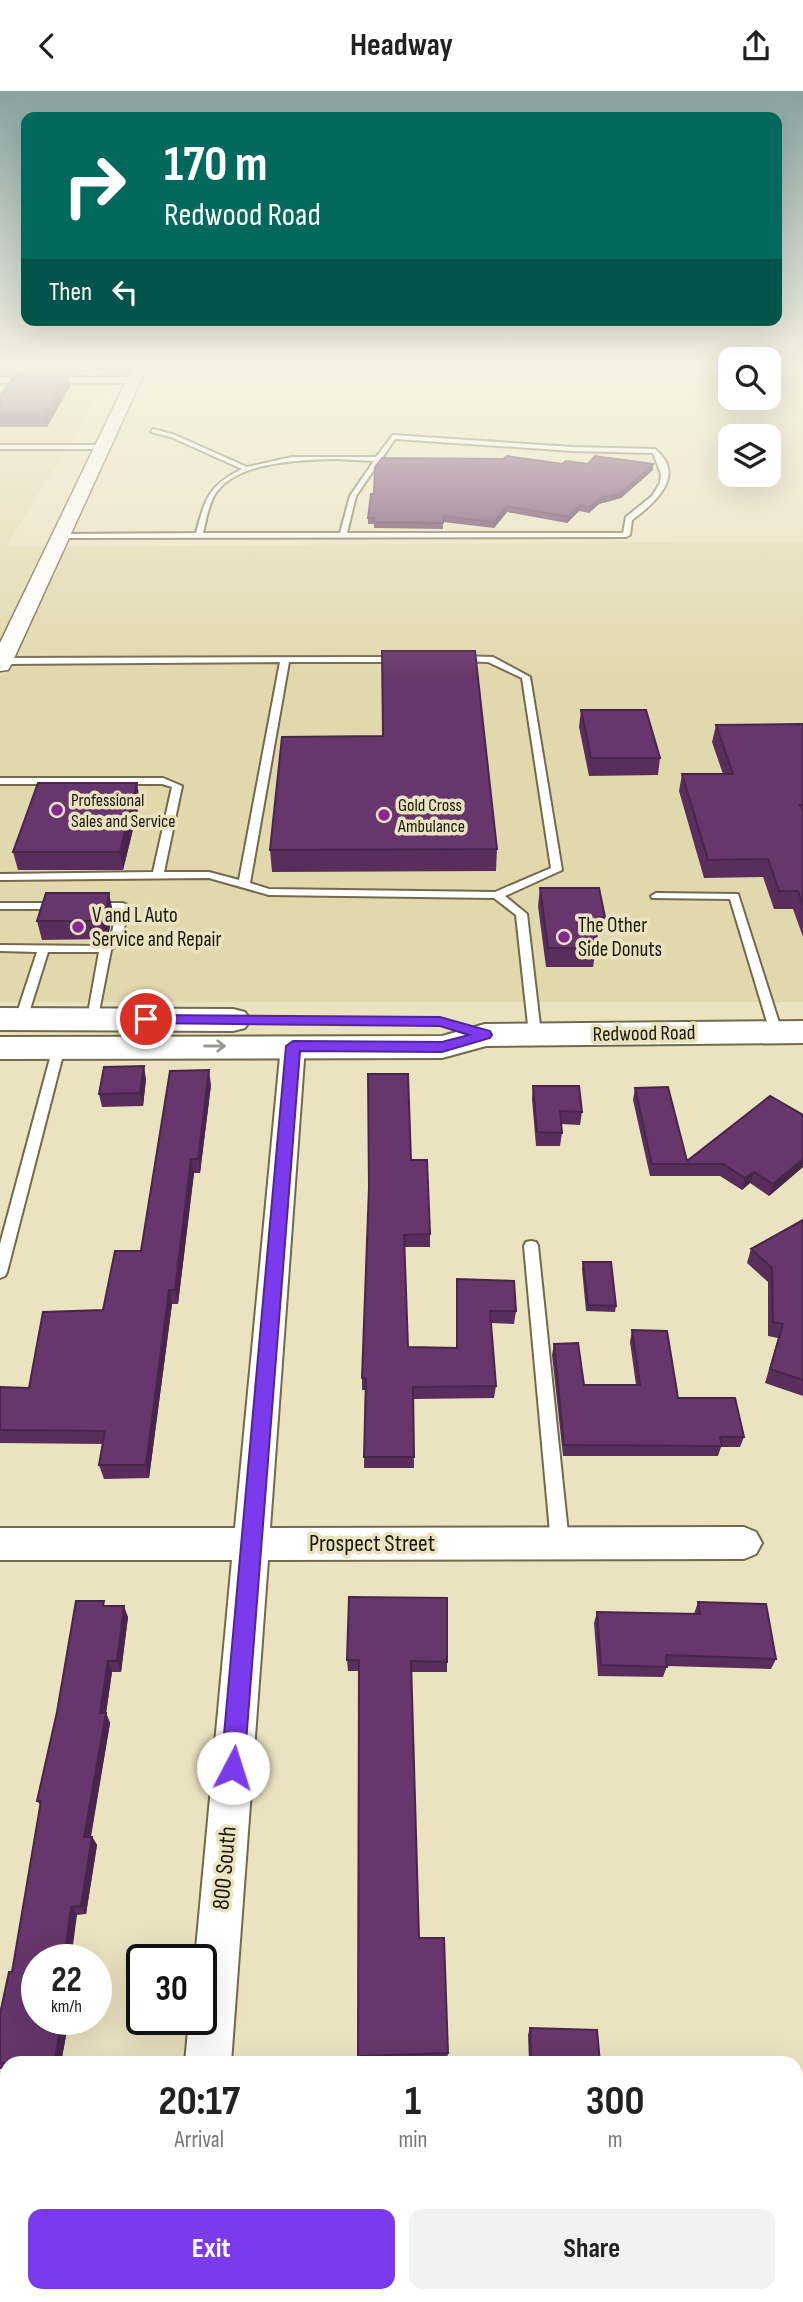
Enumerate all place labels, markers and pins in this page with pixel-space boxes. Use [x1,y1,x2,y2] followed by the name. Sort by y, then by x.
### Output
[71,790,175,832] place label: Professional Sales and Service
[397,795,465,837] place label: Gold Cross Ambulance
[49,802,65,818] marker: Professional Sales and Service
[376,807,392,823] marker: Gold Cross Ambulance
[92,903,222,952] place label: V and L Auto Service and Repair
[578,913,662,962] place label: The Other Side Donuts
[70,919,86,935] marker: V and L Auto Service and Repair
[556,929,572,945] marker: The Other Side Donuts
[116,989,176,1049] pin

